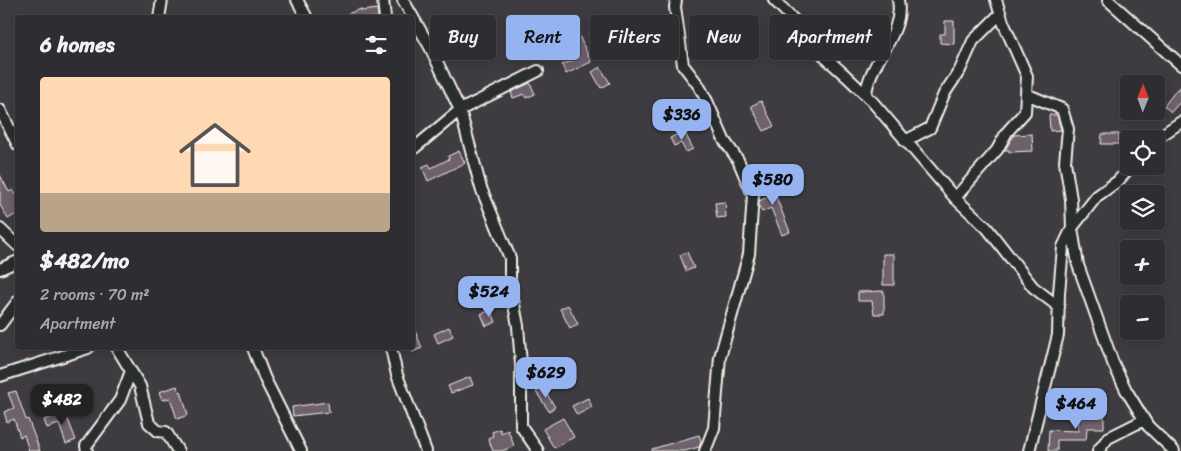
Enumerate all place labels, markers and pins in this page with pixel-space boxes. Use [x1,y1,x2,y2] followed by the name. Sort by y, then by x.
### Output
[652,98,712,141] pin: $336
[743,164,803,206] pin: $580
[459,276,519,318] pin: $524
[516,356,576,399] pin: $629
[32,384,92,426] pin: $482
[1046,388,1106,430] pin: $464

